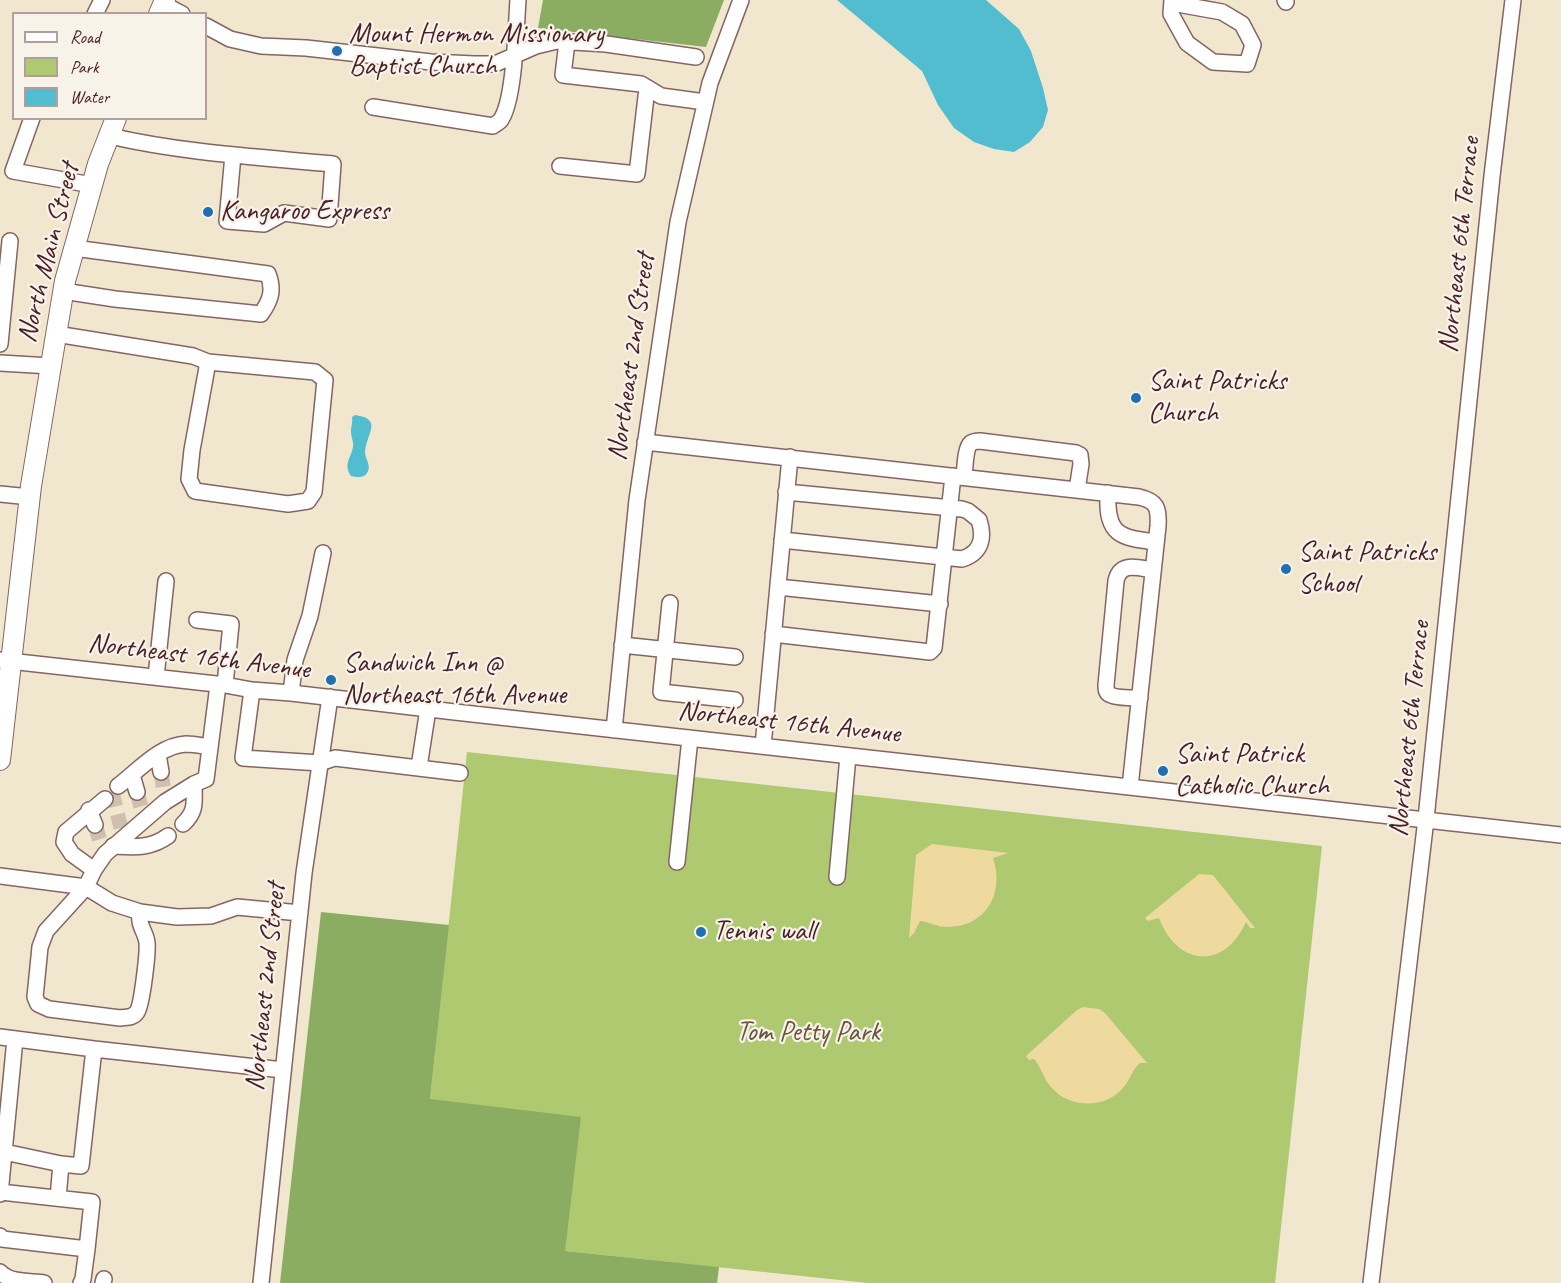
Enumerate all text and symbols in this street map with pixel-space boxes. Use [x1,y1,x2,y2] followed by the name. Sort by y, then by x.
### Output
[12,12,207,120] legend
[349,18,604,84] place label: Mount Hermon Missionary Baptist Church
[70,26,100,48] text: Road
[330,44,344,58] marker: Mount Hermon Missionary Baptist Church
[70,56,99,78] text: Park
[70,86,109,108] text: Water
[1432,136,1488,354] street label: Northeast 6th Terrace
[11,160,87,346] street label: North Main Street
[220,195,389,229] place label: Kangaroo Express
[201,205,215,219] marker: Kangaroo Express
[601,251,663,463] street label: Northeast 2nd Street
[1148,365,1286,431] place label: Saint Patricks Church
[1129,391,1143,405] marker: Saint Patricks Church
[1298,536,1436,602] place label: Saint Patricks School
[1279,562,1293,576] marker: Saint Patricks School
[1382,620,1438,838] street label: Northeast 6th Terrace
[86,627,312,687] street label: Northeast 16th Avenue
[343,647,566,713] place label: Sandwich Inn @ Northeast 16th Avenue
[324,673,338,687] marker: Sandwich Inn @ Northeast 16th Avenue
[676,695,902,751] street label: Northeast 16th Avenue
[1175,738,1329,804] place label: Saint Patrick Catholic Church
[1156,764,1170,778] marker: Saint Patrick Catholic Church
[238,881,294,1093] street label: Northeast 2nd Street
[713,915,815,949] place label: Tennis wall
[694,925,708,939] marker: Tennis wall
[736,1016,880,1050] park label: Tom Petty Park

